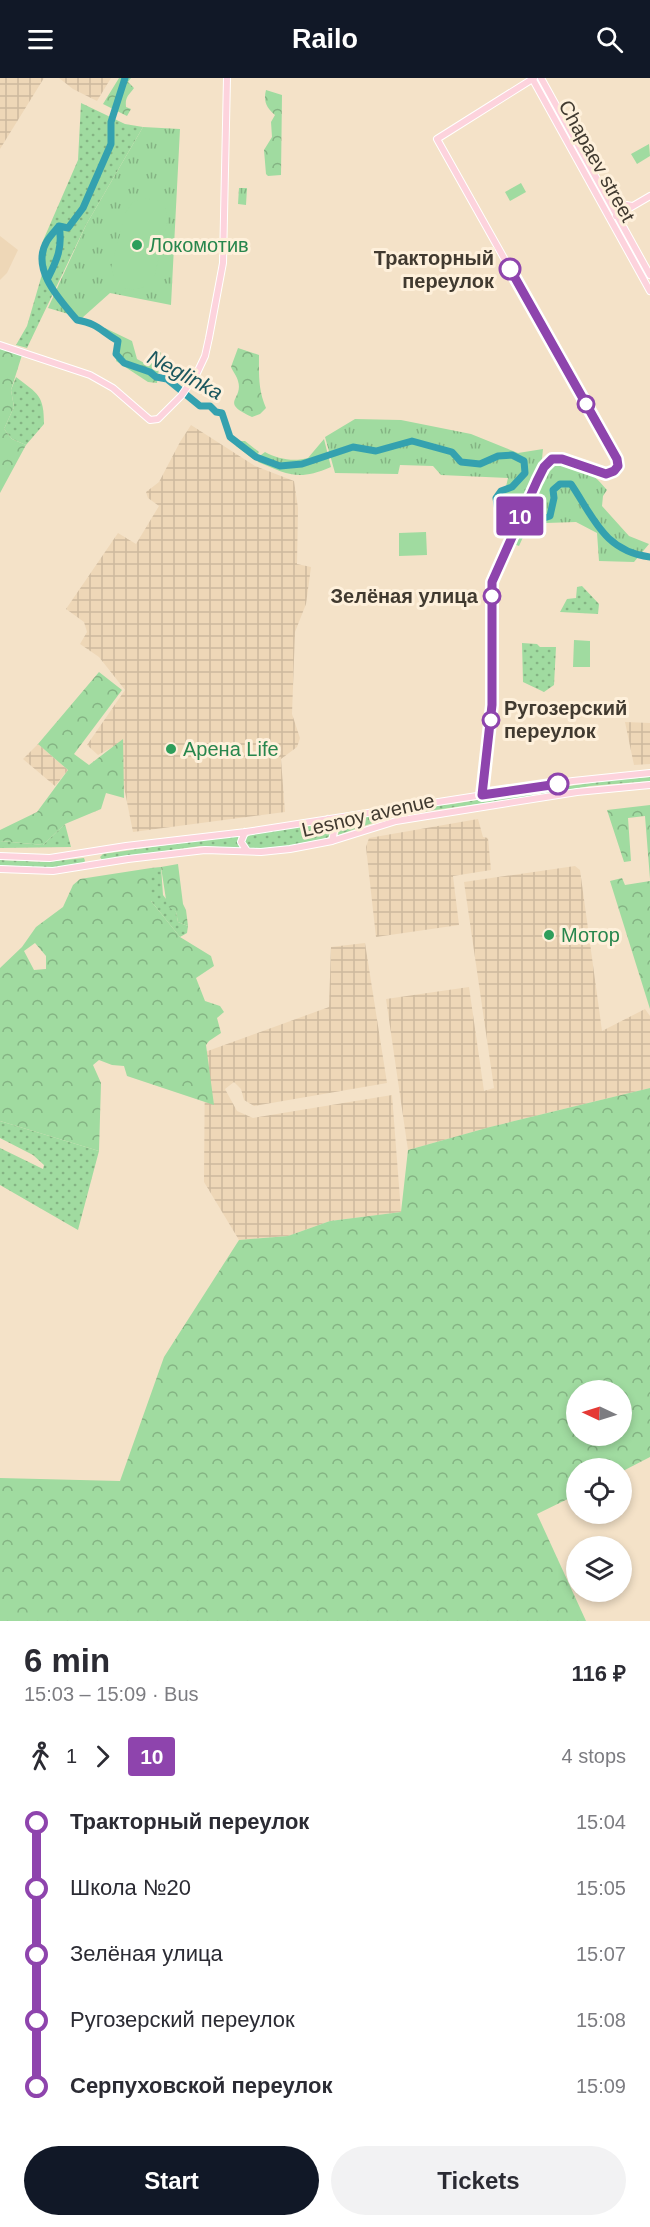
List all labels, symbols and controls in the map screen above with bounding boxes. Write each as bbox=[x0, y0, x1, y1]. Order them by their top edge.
icon: menu bbox=[24, 23, 57, 56]
icon: search bbox=[593, 23, 626, 56]
text: Railo bbox=[292, 24, 358, 54]
street label: Chapaev street bbox=[554, 96, 640, 226]
place label: Локомотив bbox=[149, 234, 249, 256]
marker: Локомотив bbox=[130, 238, 144, 252]
place label: Тракторный переулок bbox=[374, 247, 495, 292]
marker: Тракторный переулок bbox=[499, 258, 521, 280]
water label: Neglinka bbox=[144, 345, 227, 404]
unlabelled marker bbox=[577, 395, 595, 413]
line badge: 10 bbox=[493, 496, 547, 536]
text: 10 bbox=[508, 505, 532, 528]
place label: Зелёная улица bbox=[331, 585, 479, 607]
marker: Зелёная улица bbox=[483, 587, 501, 605]
place label: Ругозерский переулок bbox=[504, 697, 627, 742]
marker: Ругозерский переулок bbox=[482, 711, 500, 729]
place label: Арена Life bbox=[183, 738, 279, 760]
marker: Арена Life bbox=[164, 742, 178, 756]
unlabelled marker bbox=[547, 773, 569, 795]
street label: Lesnoy avenue bbox=[299, 789, 437, 841]
place label: Мотор bbox=[561, 924, 620, 946]
marker: Мотор bbox=[542, 928, 556, 942]
north arrow bbox=[566, 1380, 632, 1446]
map controls bbox=[566, 1380, 632, 1602]
button: locate bbox=[566, 1458, 632, 1524]
button: layers bbox=[566, 1536, 632, 1602]
text: 6 min bbox=[24, 1642, 110, 1679]
text: 116 ₽ bbox=[572, 1661, 626, 1686]
text: 15:03 – 15:09 · Bus bbox=[24, 1683, 199, 1705]
icon: walk bbox=[24, 1740, 57, 1773]
icon: forward bbox=[86, 1740, 119, 1773]
text: 1 bbox=[66, 1745, 77, 1767]
text: 10 bbox=[140, 1745, 163, 1768]
text: 4 stops bbox=[562, 1745, 626, 1767]
text: Тракторный переулок bbox=[70, 1809, 309, 1834]
text: 15:04 bbox=[576, 1811, 626, 1833]
text: Школа №20 bbox=[70, 1875, 191, 1900]
text: 15:05 bbox=[576, 1877, 626, 1899]
text: Зелёная улица bbox=[70, 1941, 223, 1966]
text: 15:07 bbox=[576, 1943, 626, 1965]
text: Ругозерский переулок bbox=[70, 2007, 295, 2032]
text: 15:08 bbox=[576, 2009, 626, 2031]
text: Серпуховской переулок bbox=[70, 2073, 332, 2098]
text: 15:09 bbox=[576, 2075, 626, 2097]
button: Start bbox=[24, 2146, 319, 2215]
button: Tickets bbox=[331, 2146, 626, 2215]

